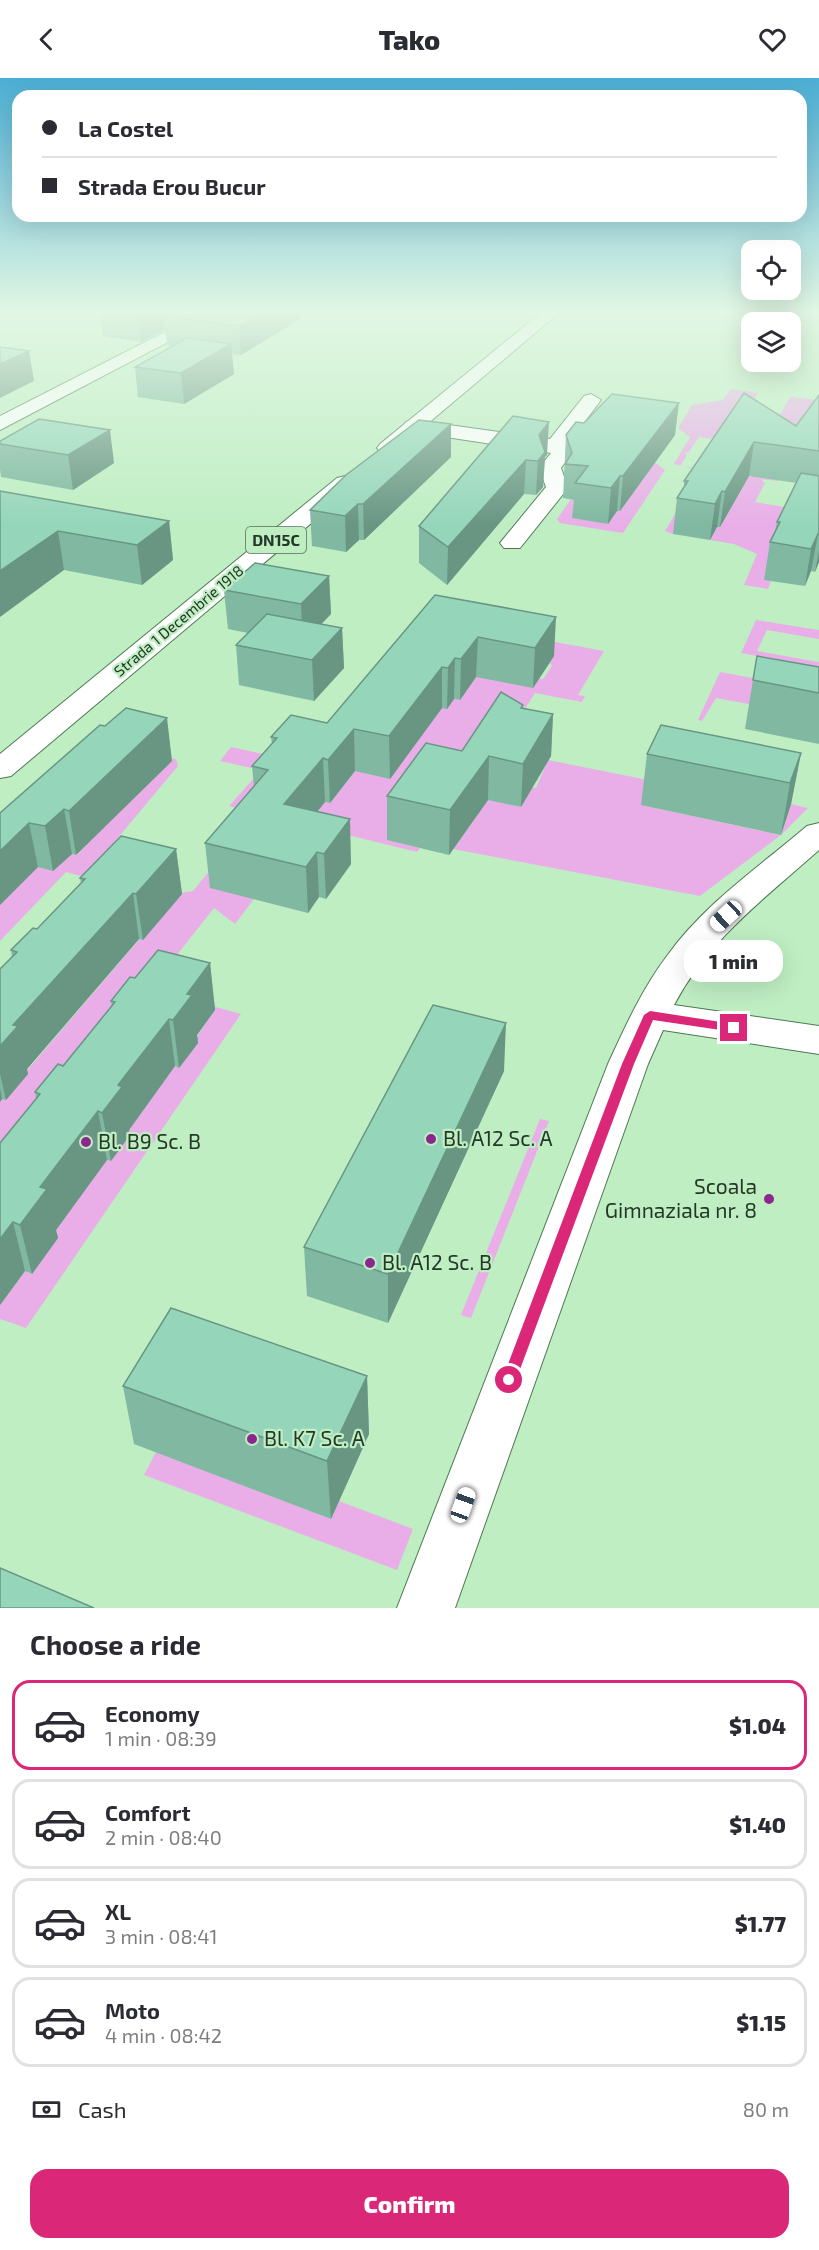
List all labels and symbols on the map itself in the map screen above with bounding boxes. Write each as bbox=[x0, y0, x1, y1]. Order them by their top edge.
road number: DN15C bbox=[246, 527, 306, 553]
street label: Strada 1 Decembrie 1918 bbox=[110, 561, 247, 680]
car bbox=[707, 897, 745, 935]
callout: 1 min bbox=[684, 941, 783, 983]
route end bbox=[720, 1014, 747, 1041]
place label: Bl. A12 Sc. A bbox=[443, 1125, 553, 1150]
place label: Bl. B9 Sc. B bbox=[98, 1128, 201, 1153]
marker: Bl. A12 Sc. A bbox=[424, 1132, 438, 1146]
marker: Bl. B9 Sc. B bbox=[79, 1135, 93, 1149]
place label: Scoala Gimnaziala nr. 8 bbox=[605, 1173, 757, 1222]
marker: Scoala Gimnaziala nr. 8 bbox=[762, 1192, 776, 1206]
place label: Bl. A12 Sc. B bbox=[382, 1249, 492, 1274]
marker: Bl. A12 Sc. B bbox=[363, 1256, 377, 1270]
route start bbox=[495, 1366, 522, 1393]
place label: Bl. K7 Sc. A bbox=[264, 1425, 365, 1450]
marker: Bl. K7 Sc. A bbox=[245, 1432, 259, 1446]
car bbox=[448, 1485, 478, 1525]

